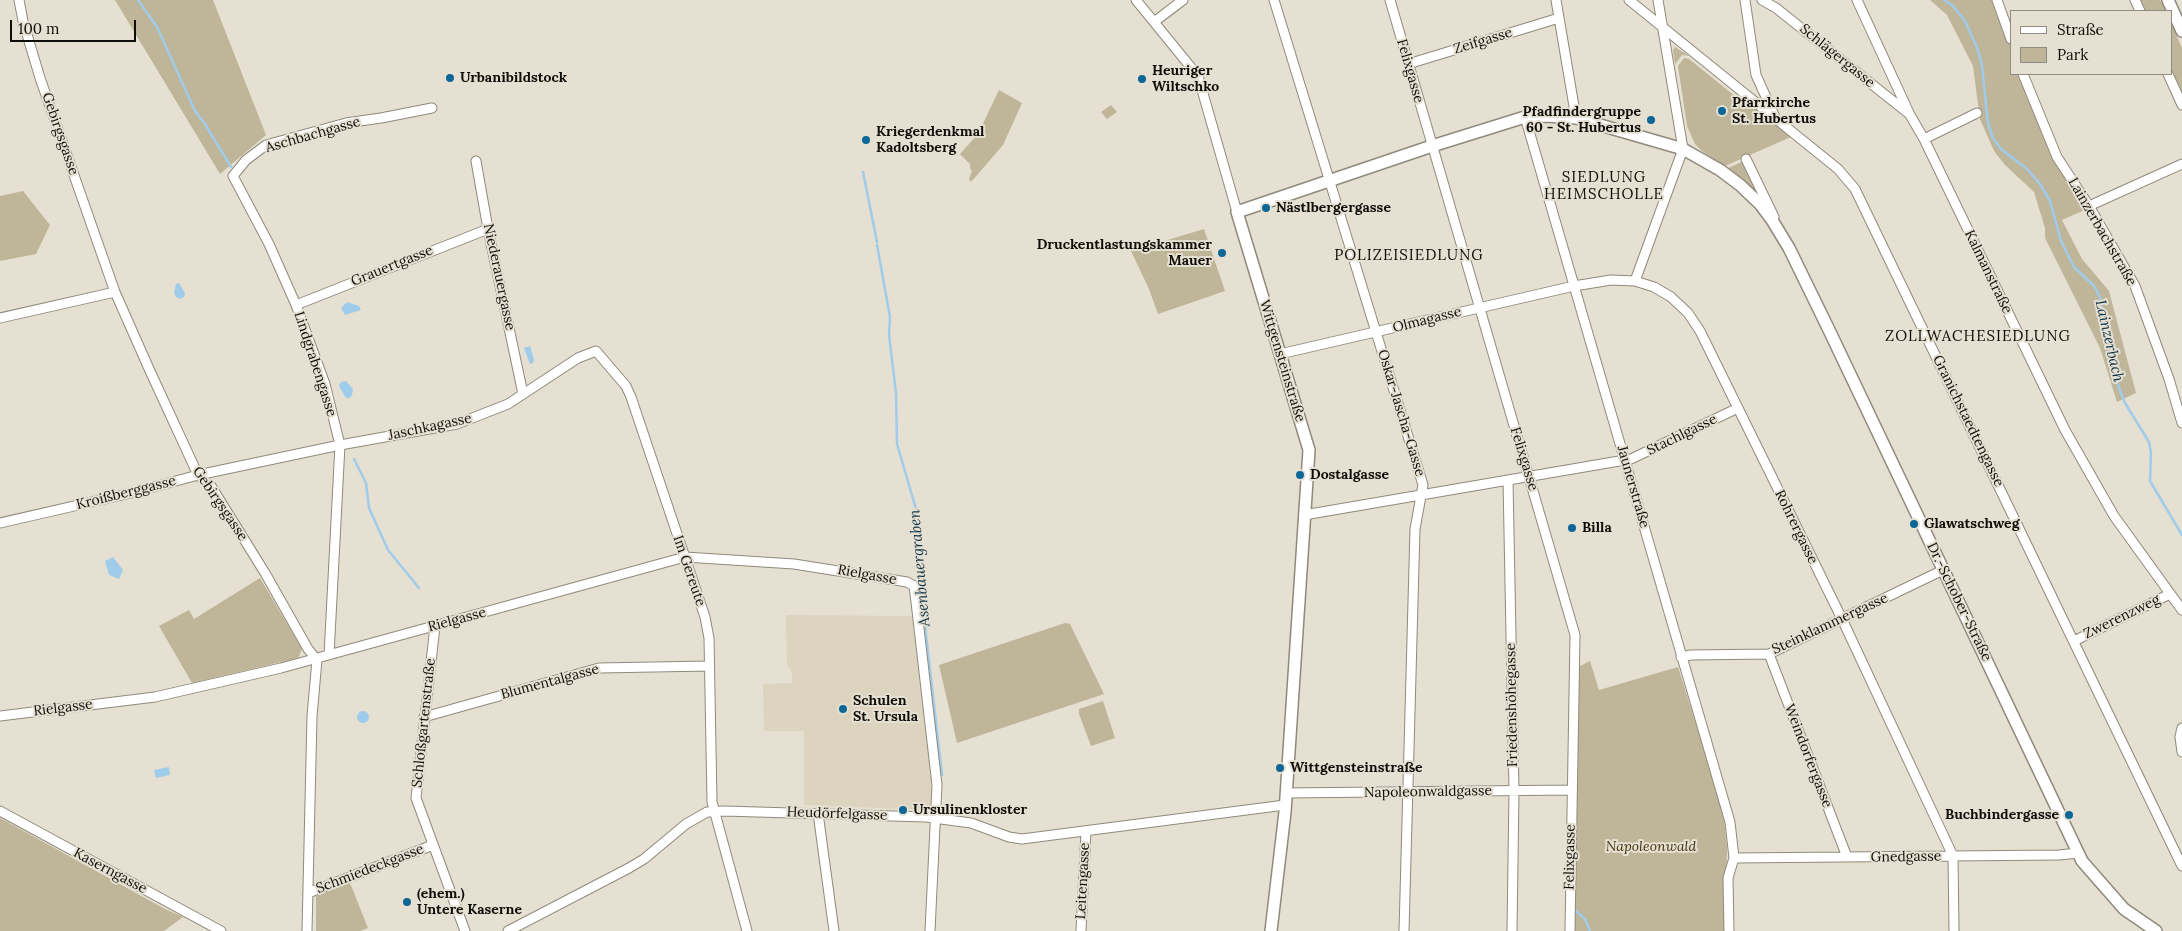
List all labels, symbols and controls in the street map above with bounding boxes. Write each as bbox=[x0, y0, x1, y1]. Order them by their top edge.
scale bar bbox=[12, 10, 139, 42]
legend bbox=[2010, 10, 2172, 75]
text: 100 m bbox=[18, 19, 59, 38]
text: Straße bbox=[2057, 20, 2104, 39]
street label: Schlägergasse bbox=[1796, 21, 1878, 91]
street label: Zeifgasse bbox=[1452, 24, 1514, 58]
street label: Felixgasse bbox=[1393, 37, 1427, 105]
text: Park bbox=[2057, 45, 2088, 64]
place label: Heuriger Wiltschko bbox=[1152, 63, 1219, 95]
place label: Urbanibildstock bbox=[460, 70, 567, 86]
marker: Urbanibildstock bbox=[444, 72, 456, 84]
marker: Heuriger Wiltschko bbox=[1136, 73, 1148, 85]
street label: Gebirgsgasse bbox=[38, 91, 82, 177]
place label: Pfarrkirche St. Hubertus bbox=[1732, 95, 1816, 128]
place label: Pfadfindergruppe 60 - St. Hubertus bbox=[1523, 104, 1641, 136]
marker: Pfarrkirche St. Hubertus bbox=[1716, 105, 1728, 117]
street label: Aschbachgasse bbox=[264, 113, 362, 157]
marker: Pfadfindergruppe 60 - St. Hubertus bbox=[1645, 114, 1657, 126]
place label: Kriegerdenkmal Kadoltsberg bbox=[876, 124, 984, 156]
marker: Kriegerdenkmal Kadoltsberg bbox=[860, 134, 872, 146]
district label: SIEDLUNG HEIMSCHOLLE bbox=[1543, 169, 1665, 204]
street label: Lainzerbachstraße bbox=[2064, 175, 2140, 289]
place label: Nästlbergergasse bbox=[1276, 200, 1391, 216]
marker: Nästlbergergasse bbox=[1260, 202, 1272, 214]
street label: Niederauergasse bbox=[479, 222, 519, 332]
street label: Kalmanstraße bbox=[1960, 227, 2016, 317]
place label: Druckentlastungskammer Mauer bbox=[1037, 237, 1212, 270]
street label: Grauertgasse bbox=[349, 242, 435, 290]
marker: Druckentlastungskammer Mauer bbox=[1216, 247, 1228, 259]
district label: POLIZEISIEDLUNG bbox=[1332, 247, 1486, 265]
street label: Wittgensteinstraße bbox=[1255, 298, 1309, 424]
water label: Lainzerbach bbox=[2091, 298, 2127, 384]
street label: Olmagasse bbox=[1391, 303, 1463, 337]
street label: Lindgrabengasse bbox=[290, 309, 340, 419]
district label: ZOLLWACHESIEDLUNG bbox=[1883, 328, 2073, 346]
street label: Oskar-Jascha-Gasse bbox=[1374, 348, 1428, 478]
street label: Granichstaedtengasse bbox=[1929, 353, 2007, 489]
street label: Jaschkagasse bbox=[387, 410, 473, 444]
street label: Stachlgasse bbox=[1644, 411, 1720, 459]
street label: Felixgasse bbox=[1506, 425, 1542, 493]
street label: Jaunerstraße bbox=[1613, 444, 1653, 530]
street label: Gebirgsgasse bbox=[189, 464, 251, 544]
place label: Dostalgasse bbox=[1310, 467, 1389, 483]
marker: Dostalgasse bbox=[1294, 469, 1306, 481]
street label: Kroißberggasse bbox=[74, 472, 178, 514]
street label: Rohrergasse bbox=[1771, 487, 1821, 567]
water label: Asenbauergraben bbox=[906, 509, 934, 627]
place label: Glawatschweg bbox=[1924, 516, 2019, 532]
marker: Glawatschweg bbox=[1908, 518, 1920, 530]
place label: Billa bbox=[1582, 520, 1612, 536]
marker: Billa bbox=[1566, 522, 1578, 534]
street label: Im Gereute bbox=[669, 533, 709, 609]
street label: Dr.-Schober-Straße bbox=[1923, 540, 1995, 664]
street label: Rielgasse bbox=[836, 562, 898, 588]
street label: Steinklammergasse bbox=[1769, 590, 1891, 658]
street label: Zwerenzweg bbox=[2081, 591, 2163, 643]
street label: Rielgasse bbox=[426, 604, 488, 636]
street label: Friedenshöhegasse bbox=[1503, 643, 1521, 767]
street label: Schloßgartenstraße bbox=[409, 657, 439, 789]
street label: Blumentalgasse bbox=[499, 661, 601, 703]
place label: Schulen St. Ursula bbox=[853, 693, 918, 726]
street label: Rielgasse bbox=[32, 696, 94, 720]
street label: Weindorfergasse bbox=[1780, 702, 1836, 810]
marker: Schulen St. Ursula bbox=[837, 703, 849, 715]
place label: Wittgensteinstraße bbox=[1290, 760, 1423, 776]
marker: Wittgensteinstraße bbox=[1274, 762, 1286, 774]
street label: Napoleonwaldgasse bbox=[1364, 782, 1492, 802]
place label: Ursulinenkloster bbox=[913, 802, 1027, 818]
street label: Heudörfelgasse bbox=[786, 804, 888, 824]
marker: Ursulinenkloster bbox=[897, 804, 909, 816]
place label: Buchbindergasse bbox=[1945, 807, 2059, 823]
marker: Buchbindergasse bbox=[2063, 809, 2075, 821]
street label: Felixgasse bbox=[1561, 824, 1579, 890]
park label: Napoleonwald bbox=[1606, 839, 1696, 855]
street label: Schmiedeckgasse bbox=[314, 841, 426, 897]
street label: Leitengasse bbox=[1073, 842, 1093, 920]
street label: Kaserngasse bbox=[70, 845, 150, 897]
street label: Gnedgasse bbox=[1871, 848, 1941, 866]
place label: (ehem.) Untere Kaserne bbox=[417, 886, 522, 919]
marker: (ehem.) Untere Kaserne bbox=[401, 896, 413, 908]

